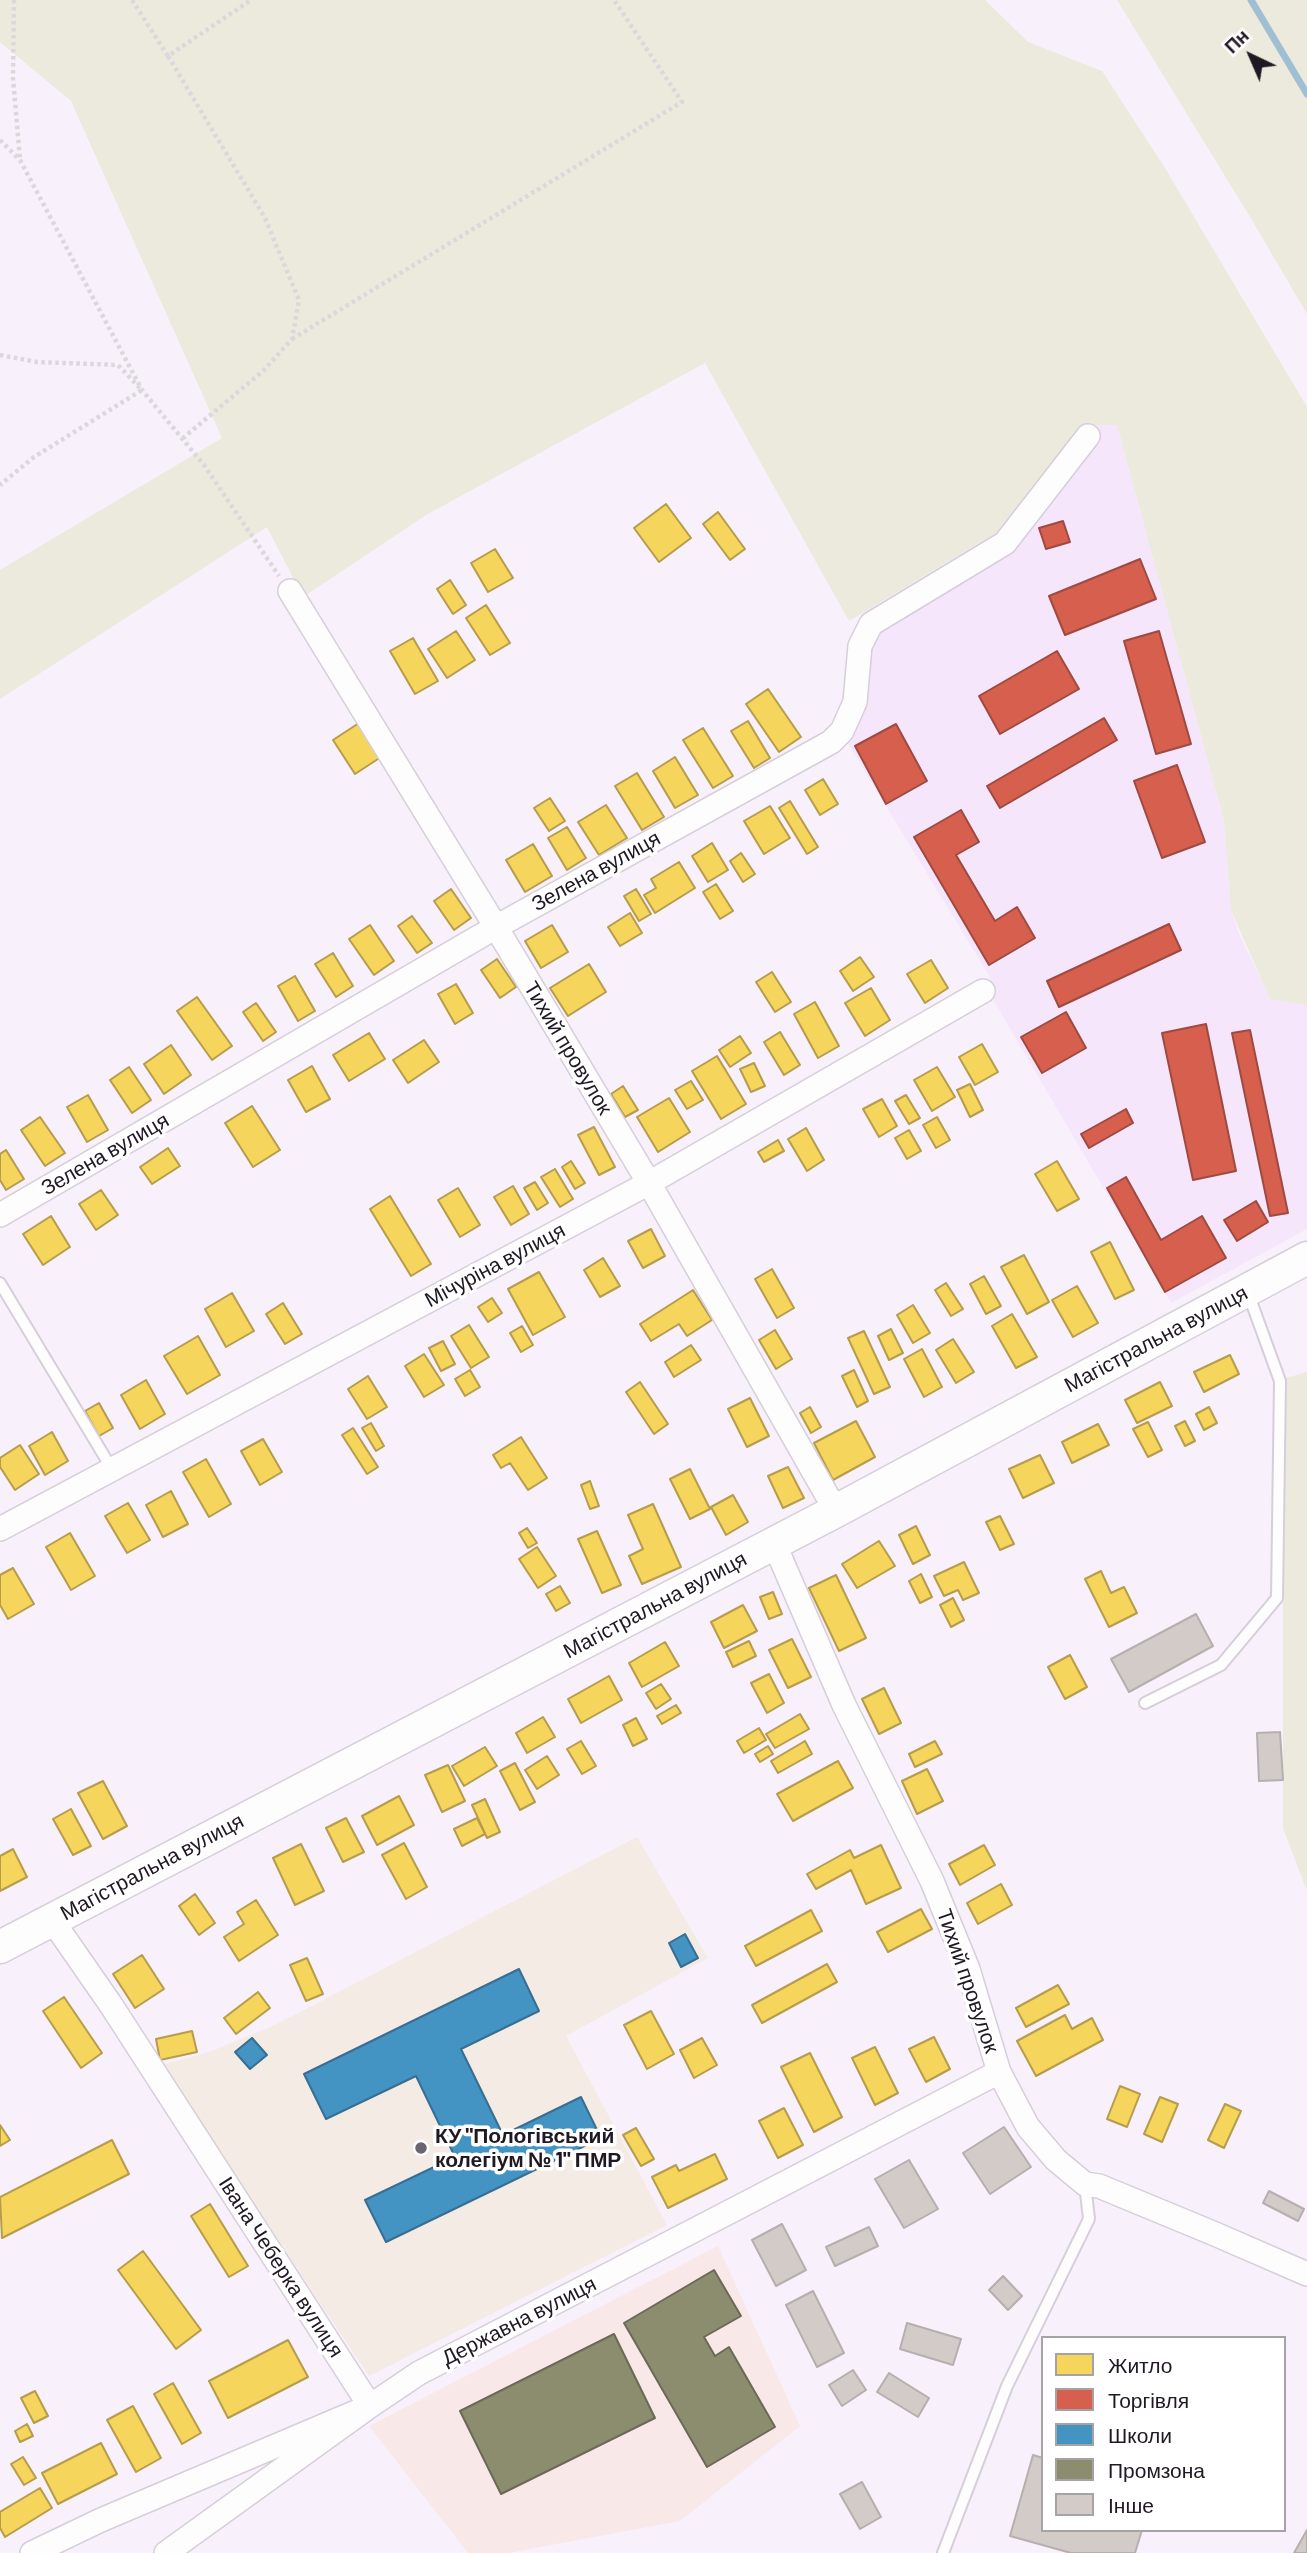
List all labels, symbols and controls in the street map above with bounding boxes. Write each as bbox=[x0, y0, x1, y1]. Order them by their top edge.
north arrow bbox=[1216, 21, 1286, 91]
text: Пн bbox=[1219, 24, 1253, 58]
street label: Зелена вулиця bbox=[527, 825, 665, 917]
street label: Тихий провулок bbox=[518, 977, 618, 1119]
street label: Зелена вулиця bbox=[37, 1107, 173, 1201]
street label: Мічуріна вулиця bbox=[421, 1217, 569, 1313]
street label: Магістральна вулиця bbox=[1060, 1280, 1252, 1398]
street label: Магістральна вулиця bbox=[559, 1546, 751, 1664]
street label: Магістральна вулиця bbox=[56, 1808, 248, 1926]
street label: Тихий провулок bbox=[932, 1906, 1004, 2056]
place label: КУ "Пологівський колегіум № 1" ПМР bbox=[435, 2123, 621, 2173]
marker: КУ "Пологівський колегіум № 1" ПМР bbox=[413, 2140, 429, 2156]
street label: Івана Чеберка вулиця bbox=[213, 2172, 349, 2362]
street label: Державна вулиця bbox=[438, 2271, 600, 2371]
legend bbox=[1041, 2336, 1286, 2532]
text: Житло bbox=[1108, 2352, 1172, 2377]
text: Торгівля bbox=[1108, 2387, 1189, 2412]
text: Школи bbox=[1108, 2422, 1172, 2447]
text: Промзона bbox=[1108, 2457, 1205, 2482]
text: Інше bbox=[1108, 2492, 1154, 2517]

